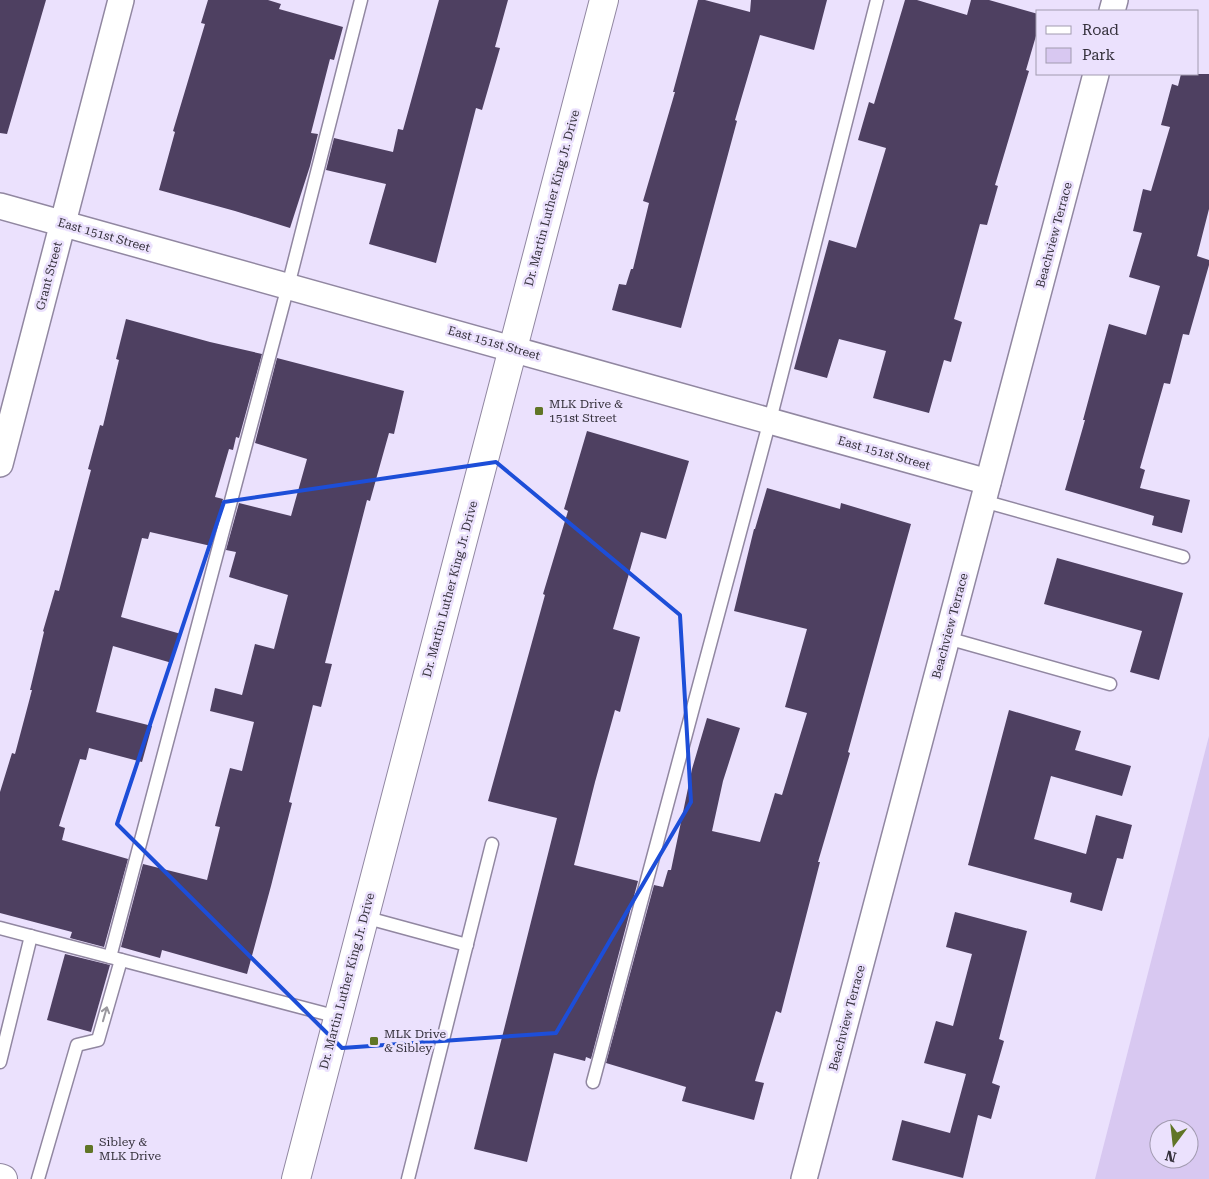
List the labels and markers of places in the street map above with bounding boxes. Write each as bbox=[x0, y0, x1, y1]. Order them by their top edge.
place label: MLK Drive & 151st Street bbox=[549, 397, 623, 425]
marker: MLK Drive & 151st Street bbox=[533, 405, 545, 417]
place label: MLK Drive & Sibley bbox=[384, 1027, 446, 1055]
marker: MLK Drive & Sibley bbox=[368, 1035, 380, 1047]
place label: Sibley & MLK Drive bbox=[99, 1135, 161, 1163]
marker: Sibley & MLK Drive bbox=[83, 1143, 95, 1155]

